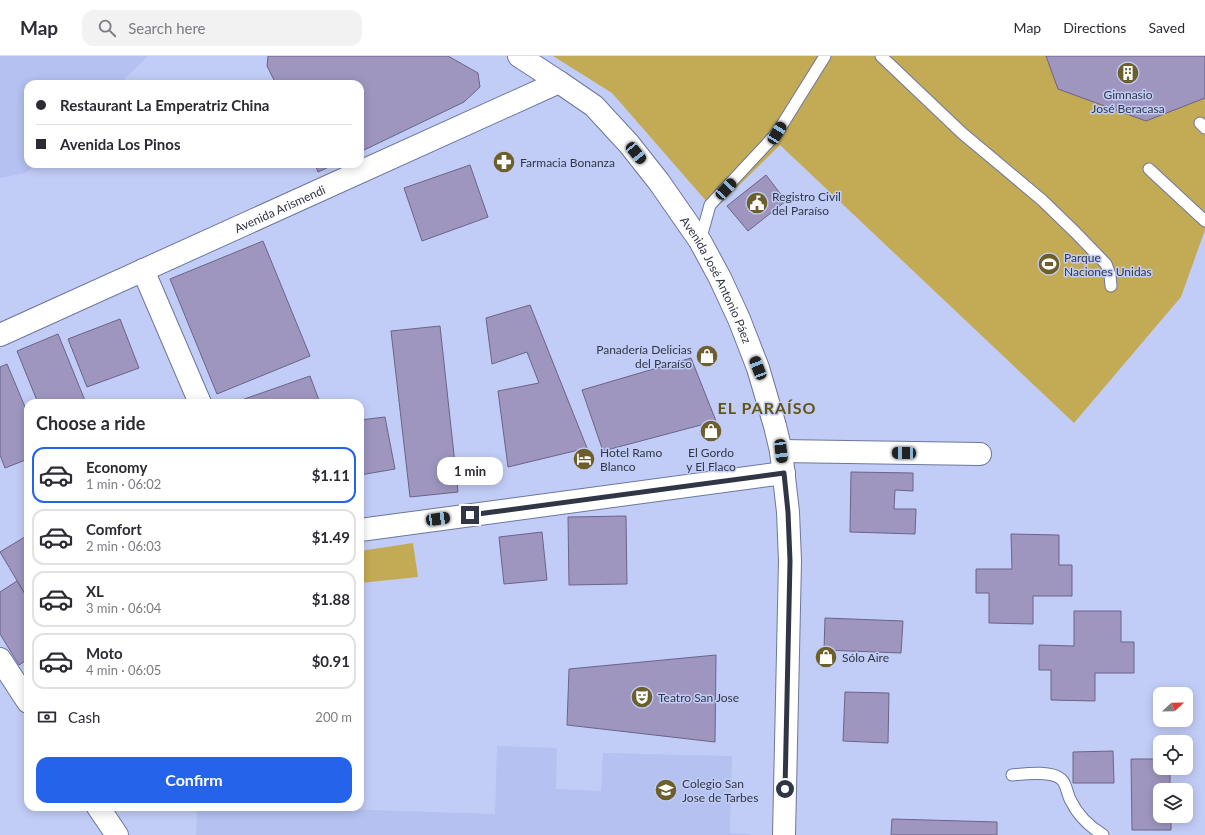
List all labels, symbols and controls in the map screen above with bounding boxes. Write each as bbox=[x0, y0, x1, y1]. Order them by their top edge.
search box bbox=[82, 10, 362, 46]
text: Map bbox=[20, 16, 58, 39]
icon: search bbox=[96, 17, 118, 39]
text: Search here bbox=[128, 19, 206, 37]
text: Map bbox=[1014, 19, 1041, 36]
text: Directions bbox=[1063, 19, 1126, 36]
text: Saved bbox=[1148, 19, 1185, 36]
building icon: Gimnasio José Beracasa bbox=[1115, 60, 1141, 86]
place label: Gimnasio José Beracasa bbox=[1091, 87, 1165, 116]
text: Restaurant La Emperatriz China bbox=[60, 96, 269, 114]
car bbox=[766, 120, 788, 146]
text: Avenida Los Pinos bbox=[60, 135, 181, 153]
car bbox=[624, 140, 648, 166]
pharmacy icon: Farmacia Bonanza bbox=[491, 149, 517, 175]
place label: Farmacia Bonanza bbox=[520, 155, 615, 170]
car bbox=[713, 176, 739, 202]
street label: Avenida Arismendi bbox=[232, 181, 328, 235]
place label: Registro Civil del Paraíso bbox=[772, 189, 841, 218]
public building icon: Registro Civil del Paraíso bbox=[744, 190, 770, 216]
street label: Avenida José Antonio Páez bbox=[678, 213, 755, 346]
place label: Parque Naciones Unidas bbox=[1064, 250, 1152, 279]
sports icon: Parque Naciones Unidas bbox=[1036, 251, 1062, 277]
place label: Panadería Delicias del Paraíso bbox=[596, 342, 692, 371]
shop icon: Panadería Delicias del Paraíso bbox=[694, 343, 720, 369]
car bbox=[748, 355, 768, 381]
district label: EL PARAÍSO bbox=[718, 398, 816, 417]
text: Choose a ride bbox=[36, 412, 145, 434]
shop icon: El Gordo y El Flaco bbox=[698, 418, 724, 444]
car bbox=[774, 438, 788, 464]
place label: Hotel Ramo Blanco bbox=[600, 445, 662, 474]
place label: El Gordo y El Flaco bbox=[686, 445, 736, 474]
hotel icon: Hotel Ramo Blanco bbox=[571, 446, 597, 472]
car bbox=[892, 447, 916, 459]
icon: car bbox=[38, 457, 74, 493]
callout: 1 min bbox=[437, 457, 503, 485]
text: Economy bbox=[86, 458, 147, 476]
text: 1 min bbox=[454, 463, 486, 479]
text: $1.11 bbox=[312, 466, 350, 484]
text: 1 min · 06:02 bbox=[86, 476, 161, 492]
route end bbox=[461, 506, 479, 524]
car bbox=[425, 511, 451, 527]
icon: car bbox=[38, 519, 74, 555]
text: Comfort bbox=[86, 520, 142, 538]
text: $1.49 bbox=[312, 528, 350, 546]
text: 2 min · 06:03 bbox=[86, 538, 161, 554]
icon: car bbox=[38, 581, 74, 617]
text: XL bbox=[86, 582, 104, 600]
text: $1.88 bbox=[312, 590, 350, 608]
text: 3 min · 06:04 bbox=[86, 600, 161, 616]
icon: car bbox=[38, 643, 74, 679]
text: Moto bbox=[86, 644, 123, 662]
shop icon: Sólo Aire bbox=[813, 644, 839, 670]
place label: Sólo Aire bbox=[842, 650, 889, 665]
text: $0.91 bbox=[312, 652, 350, 670]
text: 4 min · 06:05 bbox=[86, 662, 161, 678]
theatre icon: Teatro San Jose bbox=[629, 684, 655, 710]
north arrow bbox=[1153, 687, 1193, 727]
map controls bbox=[1153, 687, 1193, 823]
place label: Teatro San Jose bbox=[658, 690, 739, 705]
icon: cash bbox=[36, 706, 58, 728]
text: Cash bbox=[68, 708, 100, 726]
text: 200 m bbox=[315, 709, 352, 725]
button: locate bbox=[1153, 735, 1193, 775]
button: Confirm bbox=[36, 757, 352, 803]
place label: Colegio San Jose de Tarbes bbox=[682, 776, 758, 805]
school or university icon: Colegio San Jose de Tarbes bbox=[653, 777, 679, 803]
route start bbox=[776, 780, 794, 798]
button: layers bbox=[1153, 783, 1193, 823]

